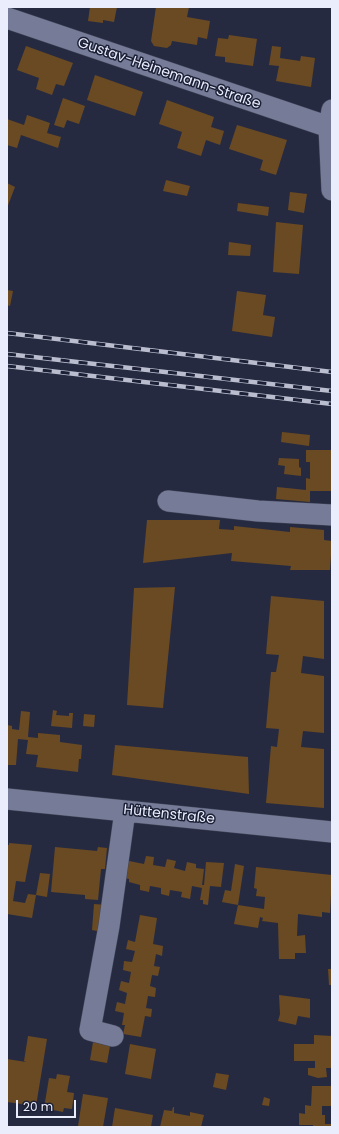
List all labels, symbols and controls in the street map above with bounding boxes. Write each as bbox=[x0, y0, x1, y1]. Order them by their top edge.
street label: Gustav-Heinemann-Straße bbox=[75, 35, 263, 113]
street label: Hüttenstraße bbox=[122, 802, 216, 828]
scale bar bbox=[18, 1092, 78, 1118]
text: 20 m bbox=[23, 1098, 53, 1115]

